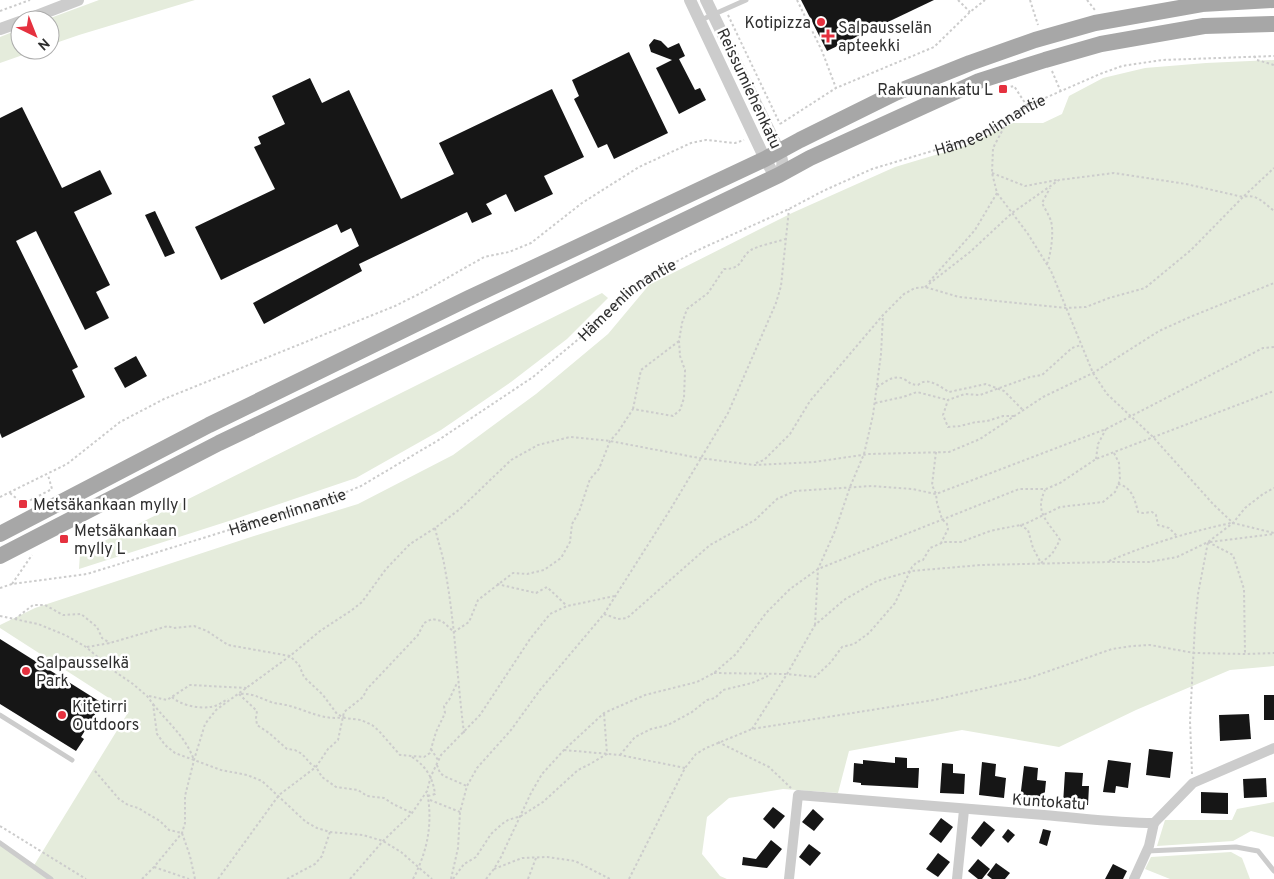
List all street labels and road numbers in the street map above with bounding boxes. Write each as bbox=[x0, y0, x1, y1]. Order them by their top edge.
street label: Reissumiehenkatu bbox=[711, 25, 785, 152]
street label: Hämeenlinnantie bbox=[933, 91, 1049, 162]
street label: Hämeenlinnantie bbox=[574, 255, 680, 347]
street label: Hämeenlinnantie bbox=[227, 485, 350, 541]
street label: Kuntokatu bbox=[1011, 790, 1087, 816]

